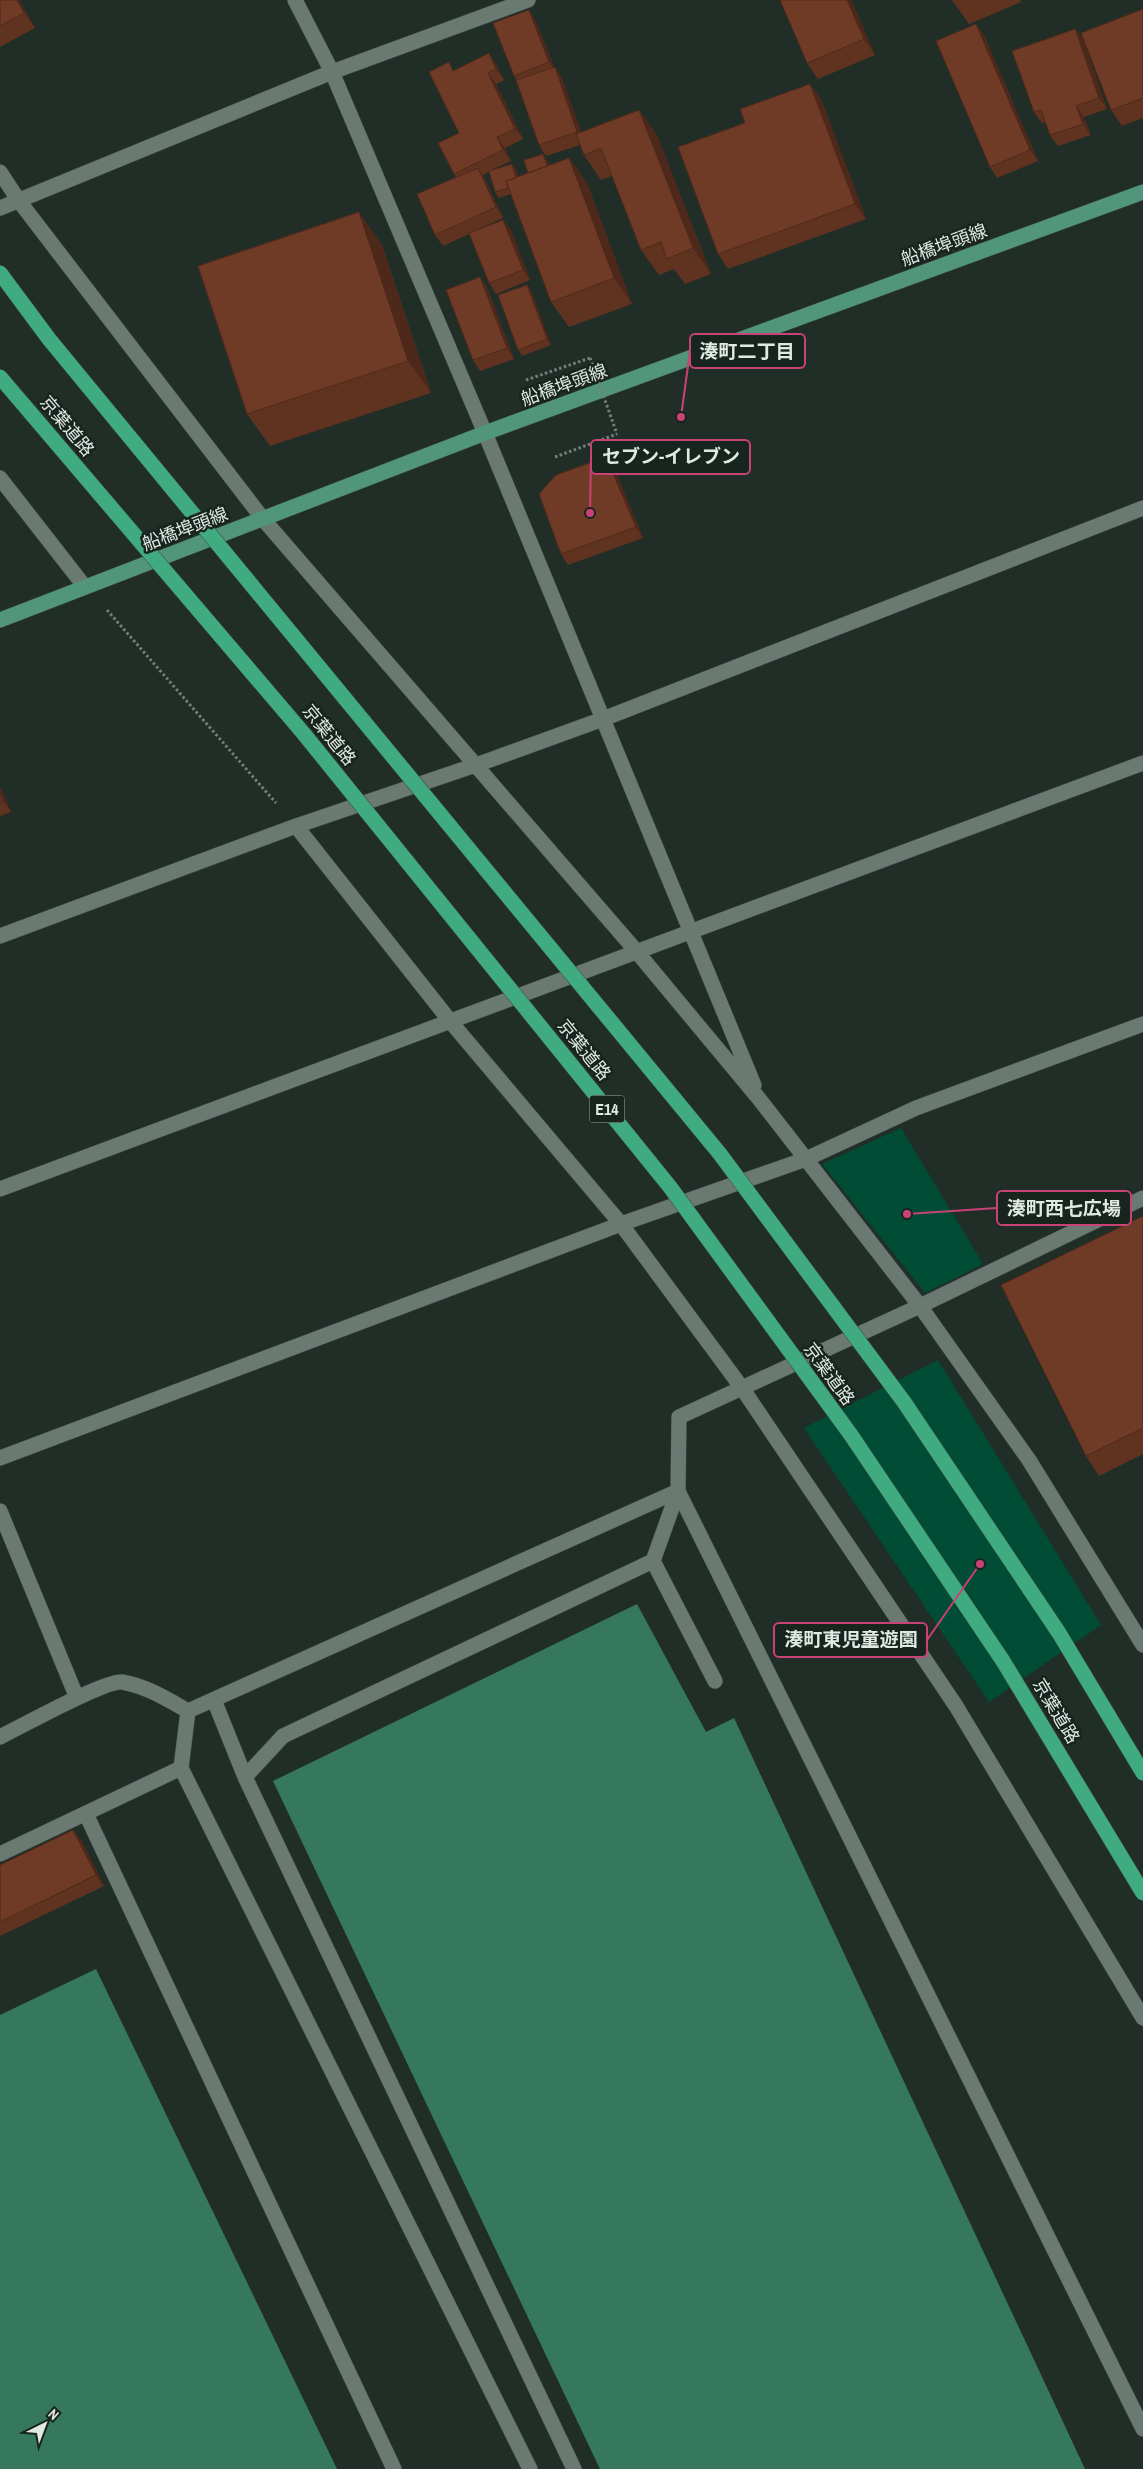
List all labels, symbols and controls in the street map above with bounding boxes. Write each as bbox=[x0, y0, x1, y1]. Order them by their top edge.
street label: 船橋埠頭線 bbox=[897, 217, 990, 272]
callout: 湊町二丁目 bbox=[690, 334, 805, 368]
text: 湊町二丁目 bbox=[699, 338, 795, 364]
street label: 船橋埠頭線 bbox=[517, 357, 610, 412]
street label: 京葉道路 bbox=[35, 390, 100, 461]
callout: セブン-イレブン bbox=[591, 440, 750, 474]
text: セブン-イレブン bbox=[602, 443, 740, 469]
street label: 船橋埠頭線 bbox=[138, 501, 231, 556]
street label: 京葉道路 bbox=[297, 699, 362, 771]
street label: 京葉道路 bbox=[552, 1014, 617, 1086]
road number: E14 bbox=[590, 1096, 624, 1122]
callout: 湊町西七広場 bbox=[997, 1191, 1131, 1225]
text: 湊町西七広場 bbox=[1007, 1195, 1121, 1221]
street label: 京葉道路 bbox=[798, 1337, 861, 1410]
callout: 湊町東児童遊園 bbox=[774, 1623, 927, 1657]
text: 湊町東児童遊園 bbox=[784, 1626, 918, 1652]
street label: 京葉道路 bbox=[1027, 1673, 1086, 1748]
north arrow bbox=[20, 2399, 70, 2449]
text: N bbox=[45, 2405, 63, 2424]

